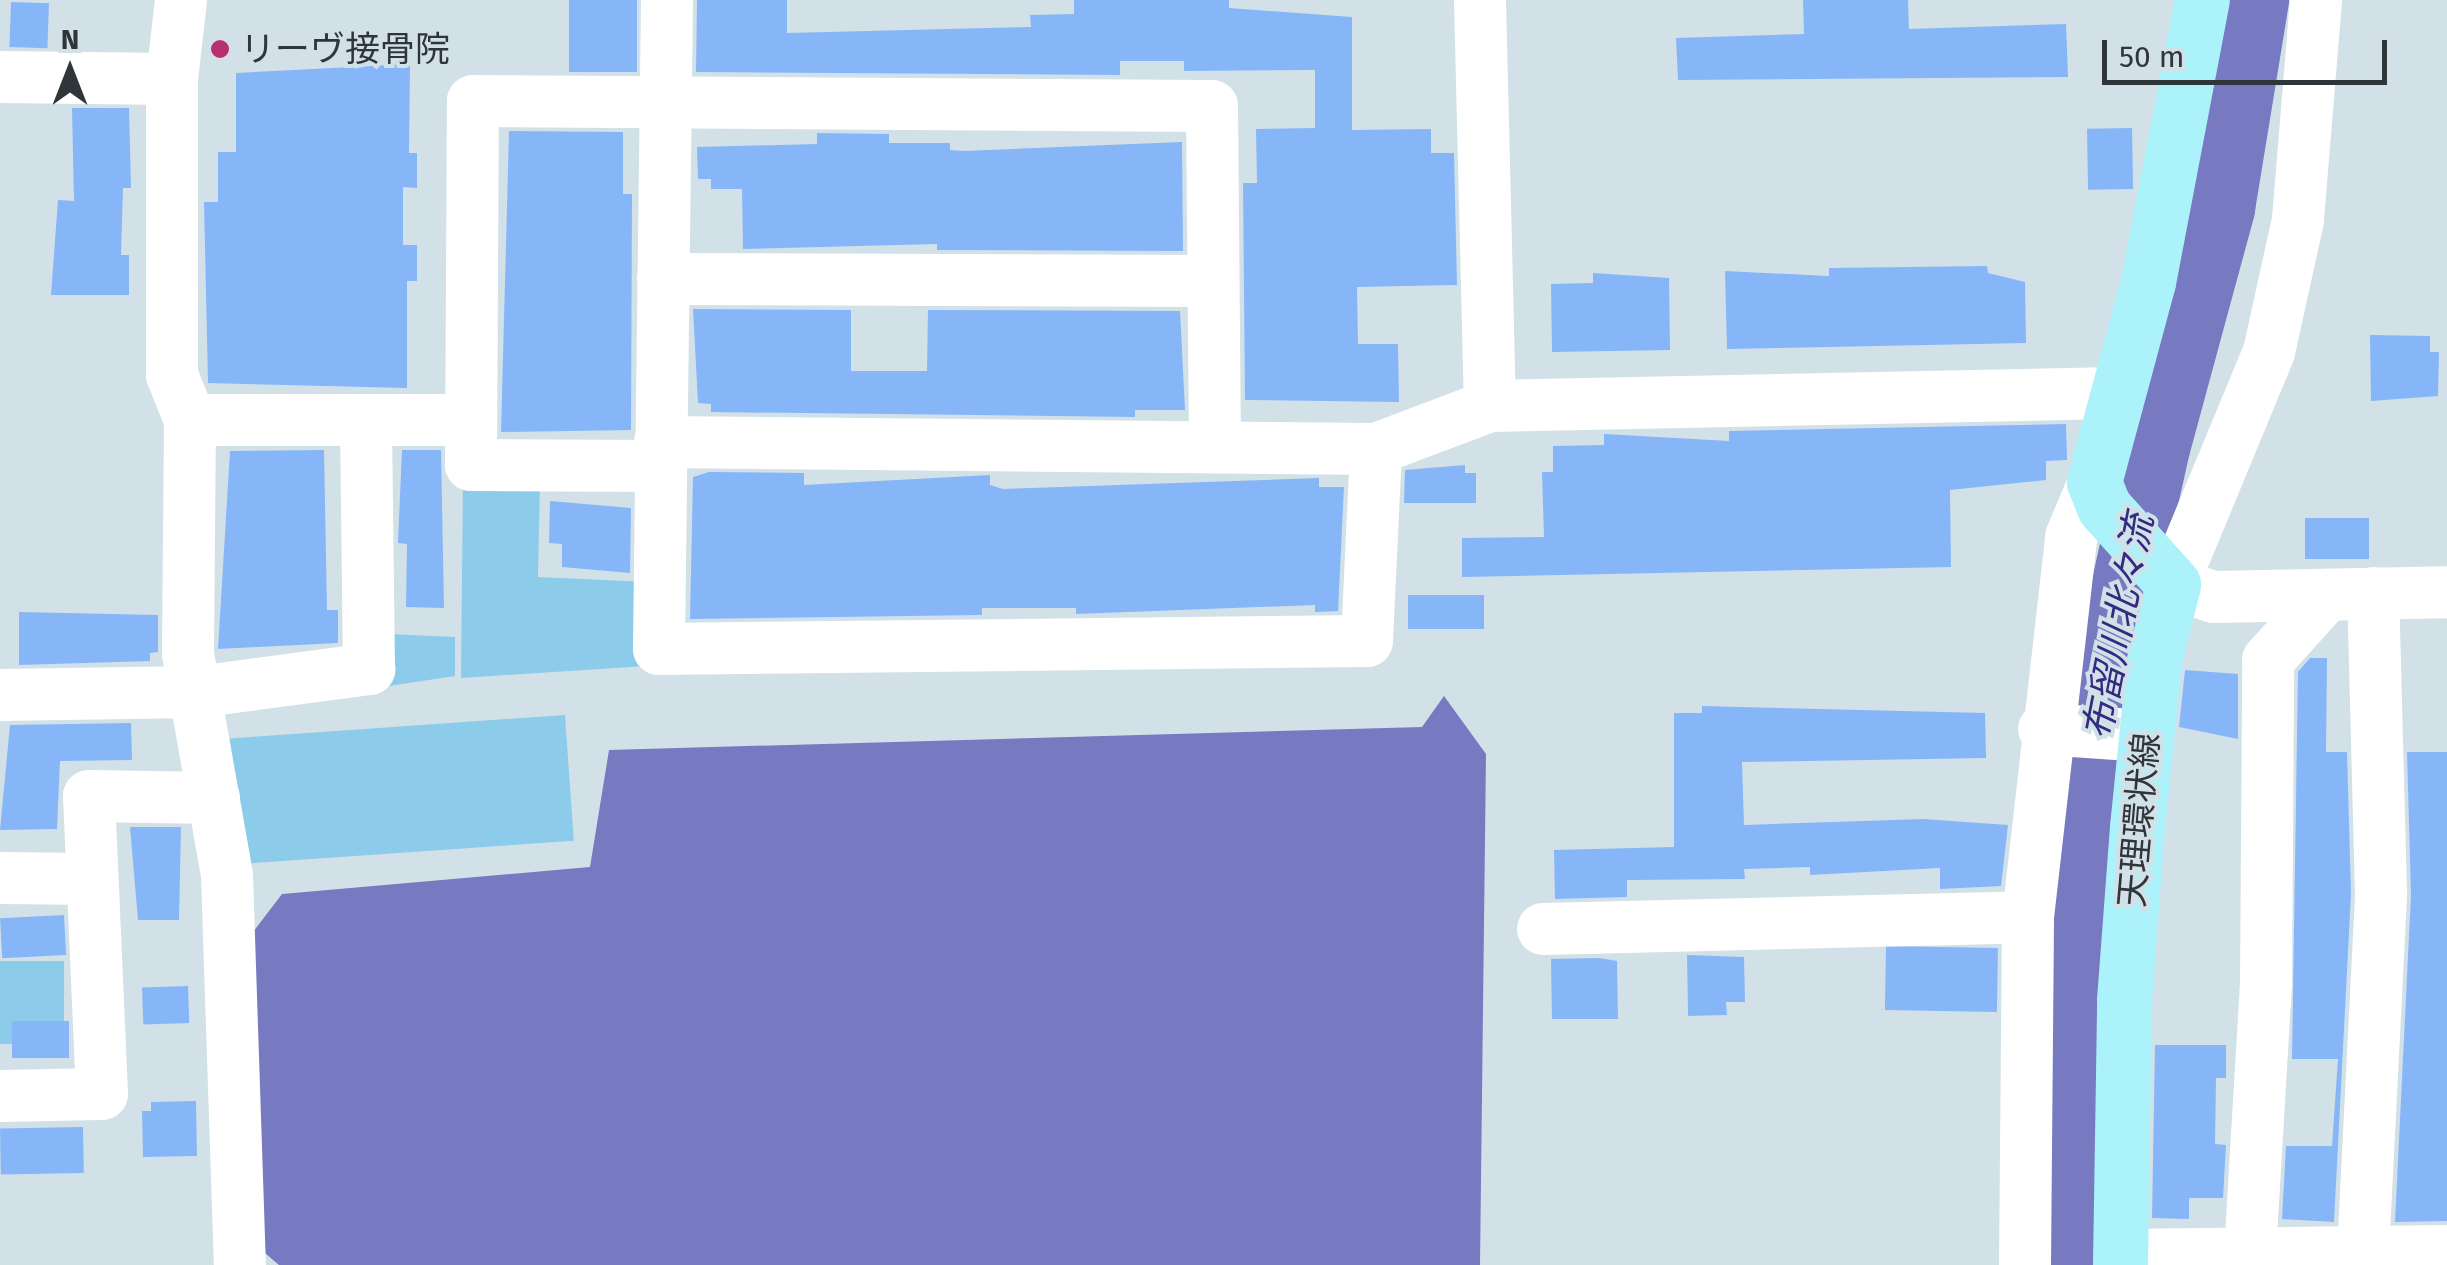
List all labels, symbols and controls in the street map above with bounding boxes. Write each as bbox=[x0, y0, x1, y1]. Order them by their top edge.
north arrow bbox=[20, 20, 120, 120]
scale bar bbox=[2107, 20, 2392, 82]
text: N bbox=[61, 23, 79, 56]
place label: リーヴ接骨院 bbox=[240, 28, 450, 70]
marker: リーヴ接骨院 bbox=[209, 38, 231, 60]
text: 50 m bbox=[2119, 39, 2184, 75]
water label: 布留川北々流 bbox=[2075, 511, 2163, 743]
street label: 天理環状線 bbox=[2110, 731, 2168, 909]

